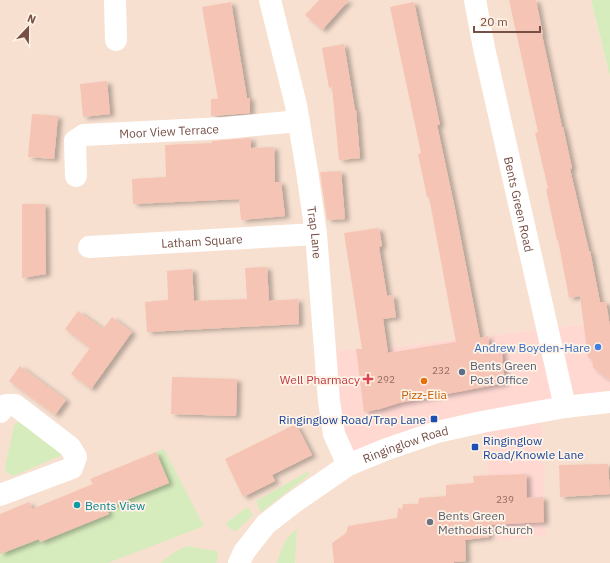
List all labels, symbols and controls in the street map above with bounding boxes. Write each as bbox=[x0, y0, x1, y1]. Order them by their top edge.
north arrow bbox=[8, 8, 48, 48]
scale bar bbox=[474, 8, 540, 34]
text: N bbox=[25, 11, 38, 27]
text: 20 m bbox=[480, 14, 508, 29]
street label: Moor View Terrace bbox=[119, 121, 220, 141]
street label: Bents Green Road bbox=[501, 155, 537, 253]
street label: Trap Lane bbox=[305, 205, 325, 260]
street label: Latham Square bbox=[161, 231, 243, 250]
place label: Andrew Boyden-Hare bbox=[474, 340, 590, 355]
marker: Andrew Boyden-Hare bbox=[593, 342, 603, 352]
place label: Bents Green Post Office bbox=[470, 358, 537, 387]
house number: 232 bbox=[432, 364, 450, 377]
marker: Bents Green Post Office bbox=[457, 367, 467, 377]
place label: Well Pharmacy bbox=[280, 372, 360, 387]
house number: 292 bbox=[377, 373, 395, 386]
marker: Well Pharmacy bbox=[363, 374, 373, 384]
marker: Pizz-Elia bbox=[419, 376, 429, 386]
place label: Pizz-Elia bbox=[401, 387, 447, 402]
place label: Ringinglow Road/Trap Lane bbox=[279, 412, 426, 427]
marker: Ringinglow Road/Trap Lane bbox=[429, 414, 439, 424]
street label: Ringinglow Road bbox=[360, 422, 449, 466]
place label: Ringinglow Road/Knowle Lane bbox=[483, 433, 584, 462]
marker: Ringinglow Road/Knowle Lane bbox=[470, 442, 480, 452]
house number: 239 bbox=[496, 493, 514, 506]
place label: Bents View bbox=[85, 498, 145, 513]
marker: Bents View bbox=[72, 500, 82, 510]
place label: Bents Green Methodist Church bbox=[438, 508, 533, 537]
marker: Bents Green Methodist Church bbox=[425, 517, 435, 527]

